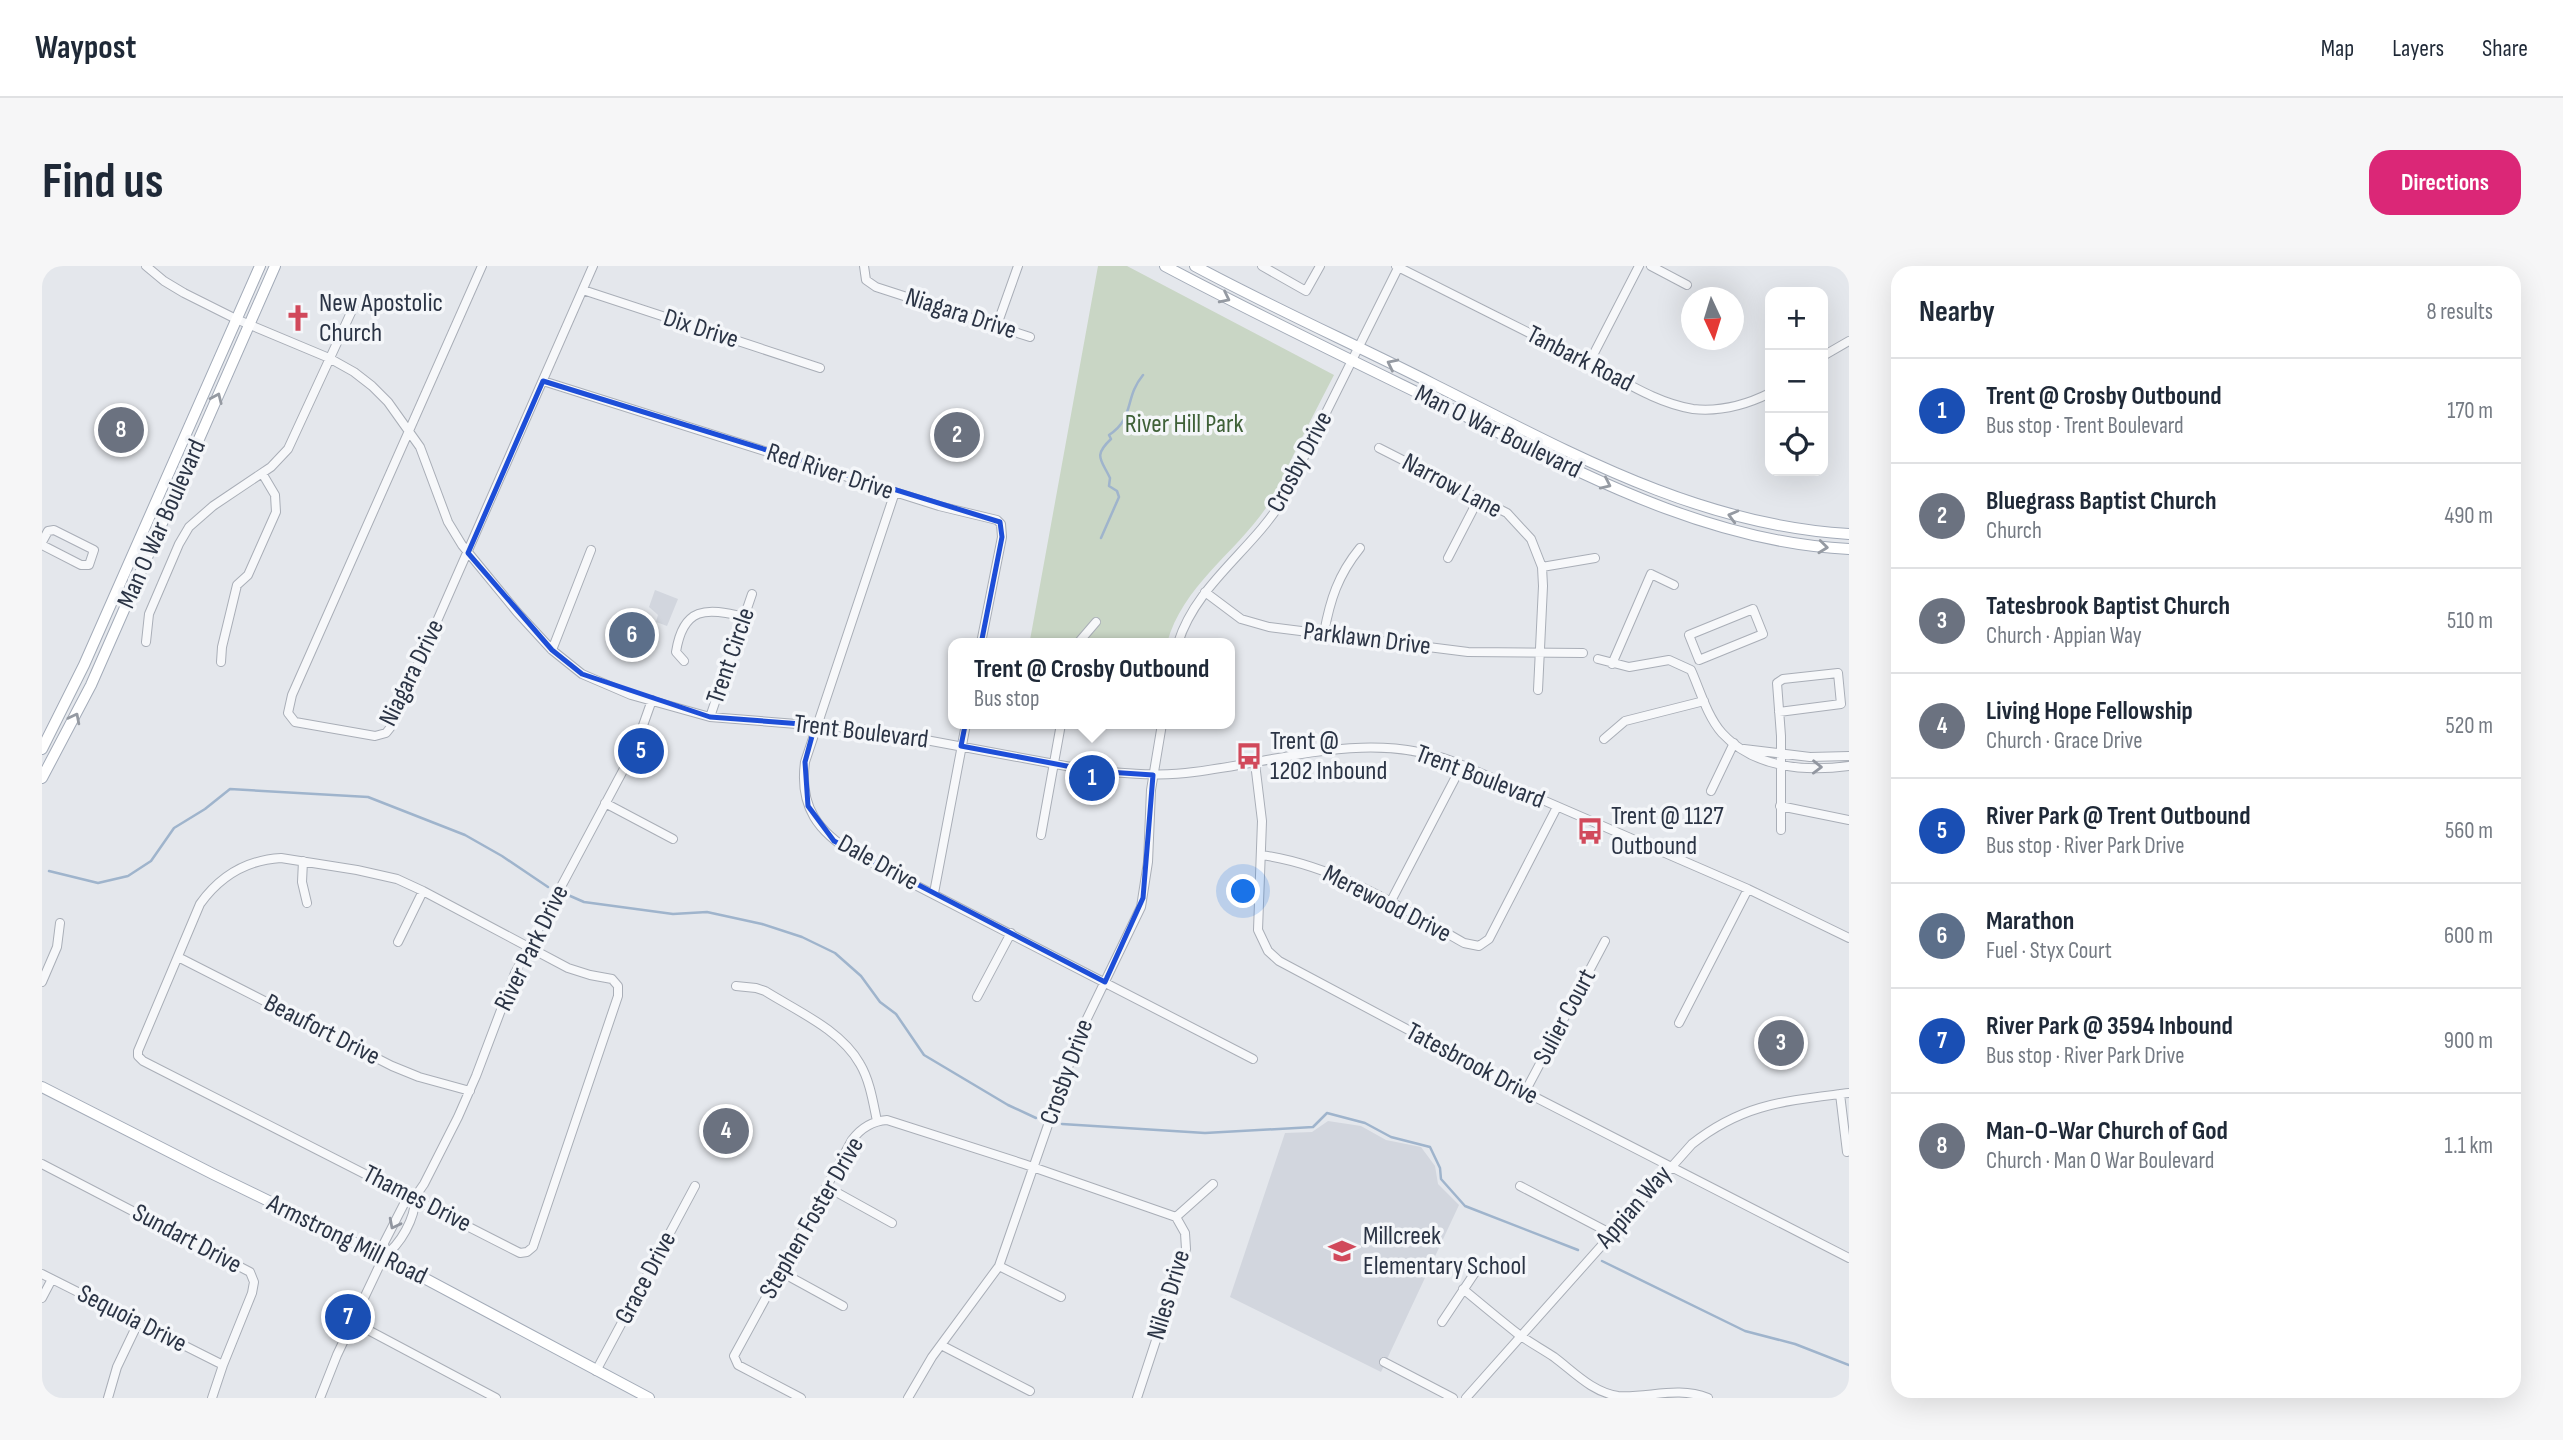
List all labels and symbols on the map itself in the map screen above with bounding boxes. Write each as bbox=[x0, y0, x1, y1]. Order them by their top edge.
street label: Niagara Drive bbox=[902, 282, 1020, 346]
north arrow bbox=[1681, 287, 1744, 350]
place label: New Apostolic Church bbox=[319, 288, 443, 349]
one-way arrow bbox=[1218, 289, 1230, 303]
street label: Dix Drive bbox=[660, 302, 742, 356]
church icon: New Apostolic Church bbox=[283, 303, 313, 333]
street label: Tanbark Road bbox=[1521, 319, 1639, 399]
one-way arrow bbox=[1387, 358, 1399, 372]
street label: Man O War Boulevard bbox=[1410, 378, 1586, 486]
one-way arrow bbox=[209, 393, 223, 406]
pin: 8 bbox=[98, 404, 144, 456]
street label: Crosby Drive bbox=[1261, 406, 1339, 518]
pin: 2 bbox=[934, 409, 980, 461]
park label: River Hill Park bbox=[1125, 409, 1243, 440]
street label: Man O War Boulevard bbox=[111, 435, 213, 613]
street label: Red River Drive bbox=[763, 437, 897, 507]
street label: Narrow Lane bbox=[1397, 447, 1507, 525]
one-way arrow bbox=[1598, 476, 1611, 490]
one-way arrow bbox=[1728, 510, 1740, 524]
one-way arrow bbox=[1817, 539, 1829, 554]
street label: Trent Circle bbox=[700, 604, 762, 708]
pin: 6 bbox=[609, 609, 655, 661]
street label: Niagara Drive bbox=[373, 615, 451, 731]
street label: Parklawn Drive bbox=[1302, 616, 1432, 662]
street label: Trent Boulevard bbox=[792, 708, 930, 756]
one-way arrow bbox=[66, 713, 80, 725]
pin: 5 bbox=[618, 725, 664, 777]
place label: Trent @ 1202 Inbound bbox=[1270, 726, 1387, 787]
street label: Trent Boulevard bbox=[1411, 738, 1549, 816]
bus stop icon: Trent @ 1202 Inbound bbox=[1234, 741, 1264, 771]
pin: 1 bbox=[1069, 752, 1115, 804]
one-way arrow bbox=[1813, 759, 1823, 775]
place label: Trent @ 1127 Outbound bbox=[1611, 801, 1724, 862]
bus stop icon: Trent @ 1127 Outbound bbox=[1575, 816, 1605, 846]
street label: Dale Drive bbox=[832, 828, 924, 898]
street label: Merewood Drive bbox=[1318, 858, 1456, 950]
your location bbox=[1226, 874, 1260, 908]
street label: River Park Drive bbox=[488, 880, 576, 1016]
street label: Sulier Court bbox=[1527, 964, 1603, 1070]
street label: Beaufort Drive bbox=[259, 988, 385, 1072]
street label: Crosby Drive bbox=[1034, 1015, 1100, 1129]
street label: Tatesbrook Drive bbox=[1401, 1016, 1543, 1112]
pin: 3 bbox=[1758, 1017, 1804, 1069]
pin: 4 bbox=[703, 1105, 749, 1157]
street label: Stephen Foster Drive bbox=[753, 1132, 871, 1304]
street label: Thames Drive bbox=[358, 1159, 476, 1239]
street label: Appian Way bbox=[1589, 1159, 1678, 1255]
street label: Armstrong Mill Road bbox=[261, 1188, 432, 1292]
street label: Sundart Drive bbox=[127, 1197, 247, 1281]
one-way arrow bbox=[389, 1217, 403, 1229]
place label: Millcreek Elementary School bbox=[1363, 1221, 1526, 1282]
street label: Grace Drive bbox=[609, 1226, 683, 1330]
school or university icon: Millcreek Elementary School bbox=[1327, 1236, 1357, 1266]
street label: Niles Drive bbox=[1141, 1246, 1197, 1344]
street label: Sequoia Drive bbox=[72, 1278, 192, 1360]
pin: 7 bbox=[325, 1291, 371, 1343]

